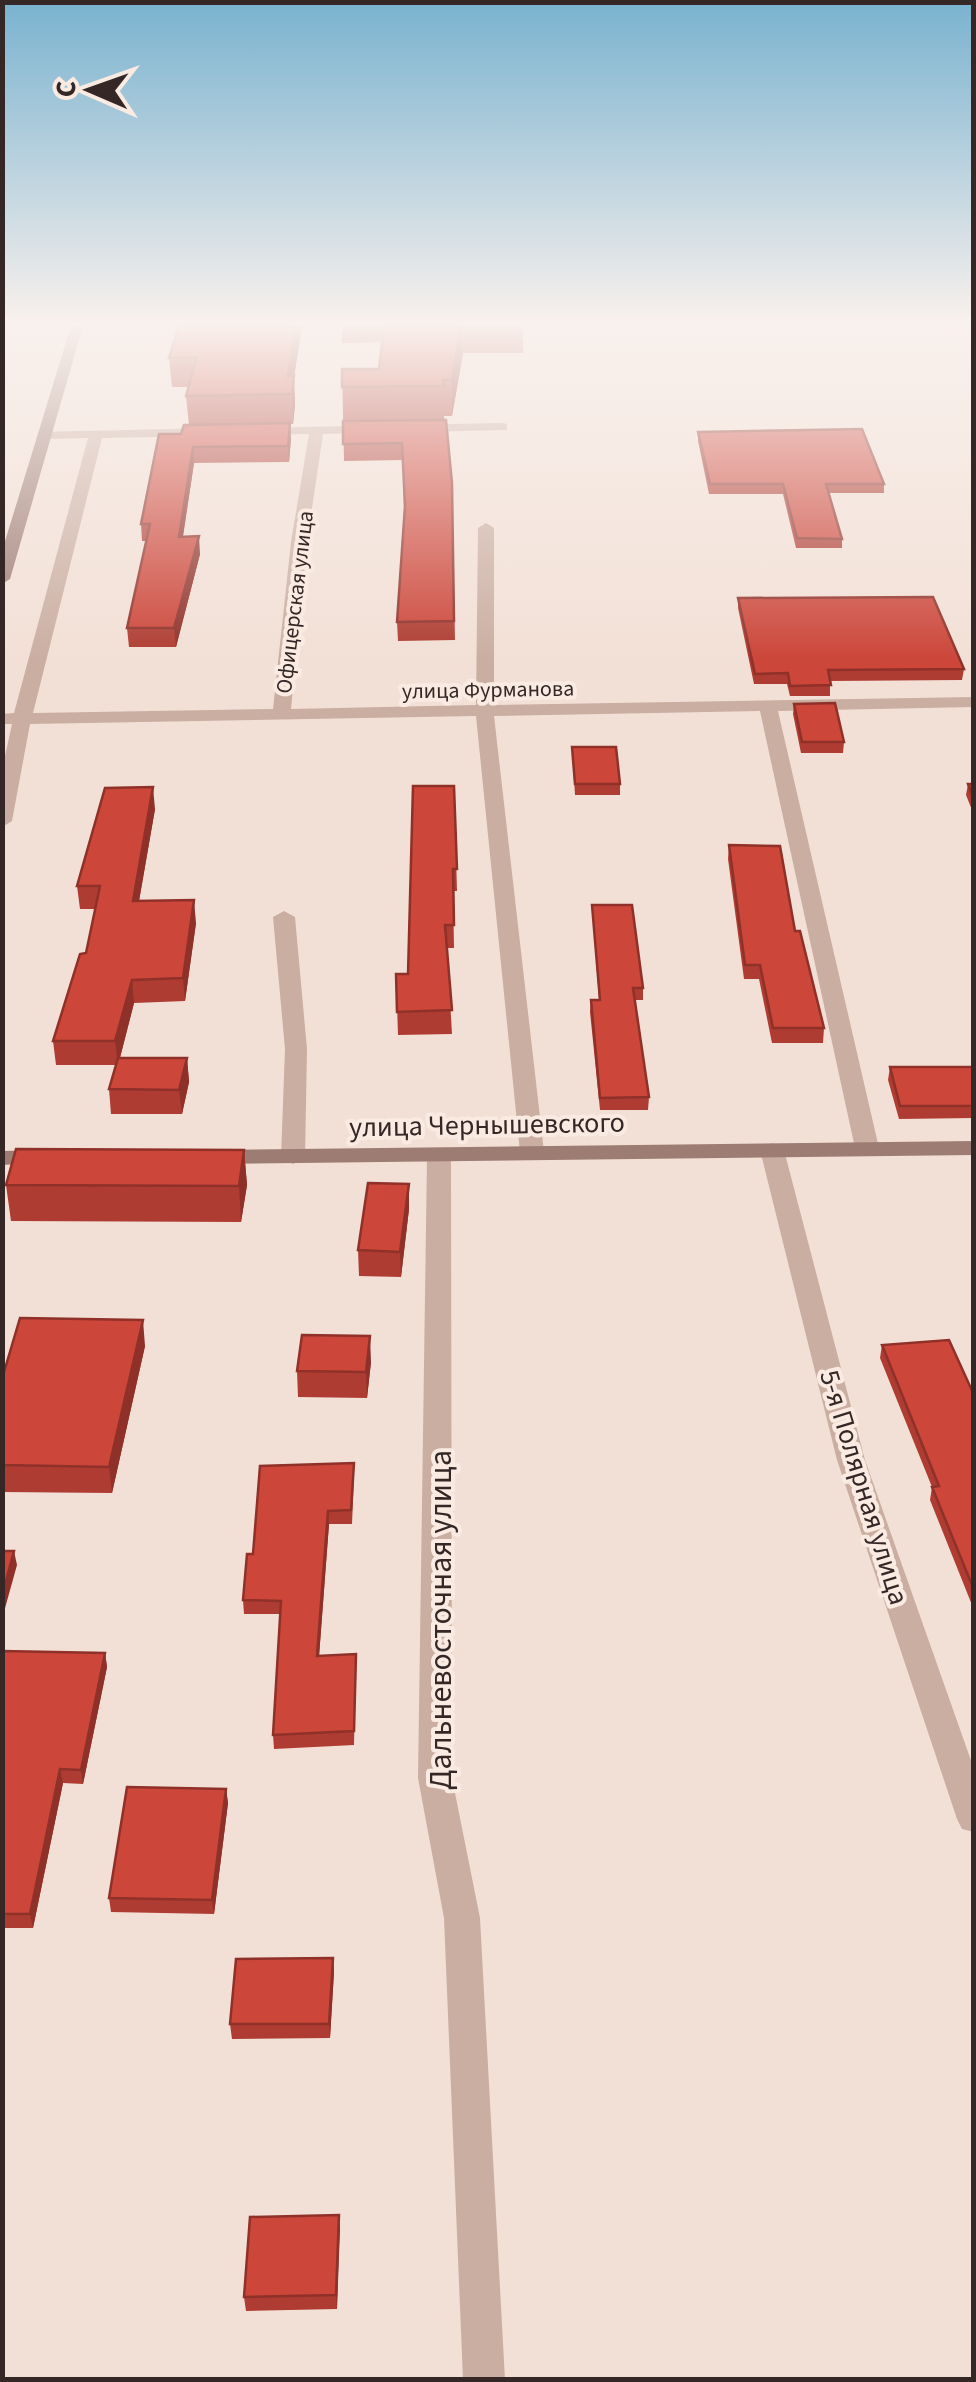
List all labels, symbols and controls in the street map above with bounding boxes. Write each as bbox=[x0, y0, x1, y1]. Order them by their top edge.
north arrow bbox=[40, 40, 140, 140]
text: С bbox=[46, 80, 86, 98]
street label: Офицерская улица bbox=[268, 509, 322, 695]
street label: улица Фурманова bbox=[402, 672, 574, 708]
street label: улица Чернышевского bbox=[349, 1103, 625, 1147]
street label: 5-я Полярная улица bbox=[809, 1365, 919, 1610]
street label: Дальневосточная улица bbox=[418, 1450, 464, 1790]

